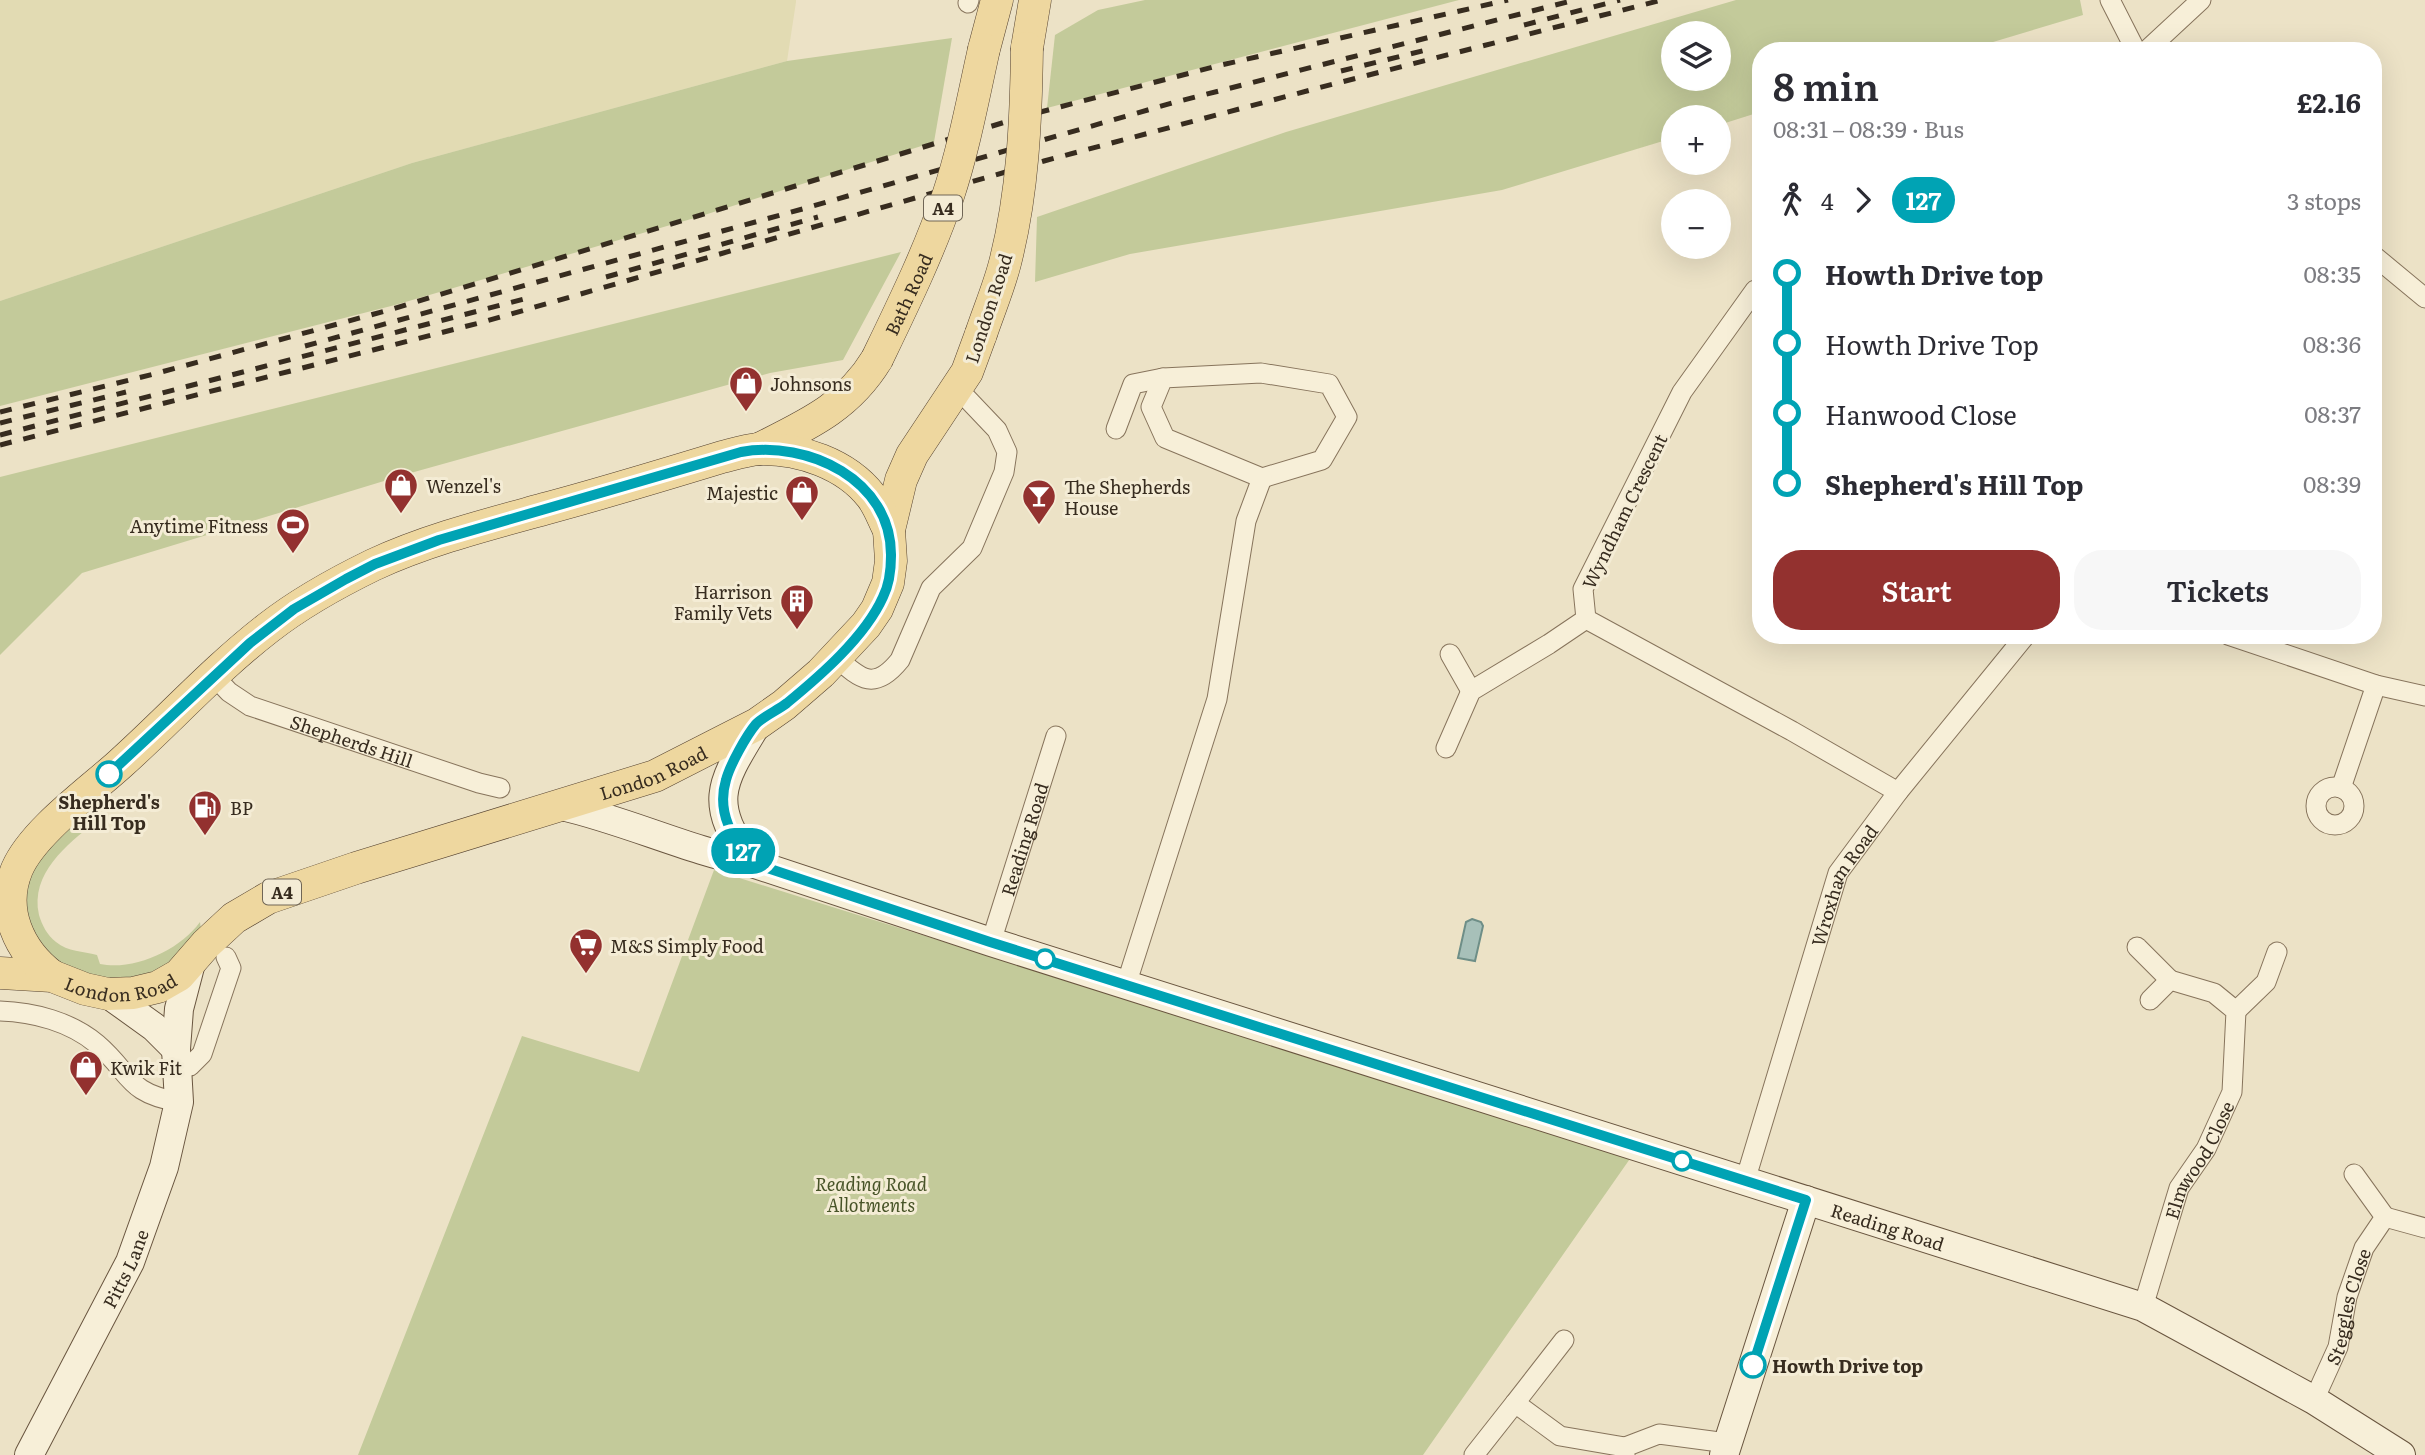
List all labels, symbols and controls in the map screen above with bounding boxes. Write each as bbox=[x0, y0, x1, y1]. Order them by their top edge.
map controls bbox=[1661, 21, 1731, 259]
button: layers bbox=[1661, 21, 1731, 91]
text: 8 min bbox=[1773, 56, 1879, 113]
text: £2.16 bbox=[2297, 82, 2361, 121]
button: + bbox=[1661, 105, 1731, 175]
text: 08:31 – 08:39 · Bus bbox=[1773, 111, 1964, 145]
icon: walk bbox=[1773, 181, 1811, 219]
icon: forward bbox=[1844, 181, 1882, 219]
text: 127 bbox=[1906, 182, 1941, 217]
text: 4 bbox=[1821, 183, 1834, 217]
text: 3 stops bbox=[2287, 183, 2361, 217]
button: − bbox=[1661, 189, 1731, 259]
road number: A4 bbox=[924, 196, 962, 220]
street label: Bath Road bbox=[877, 249, 938, 339]
street label: London Road bbox=[958, 250, 1018, 366]
text: Howth Drive top bbox=[1825, 254, 2043, 293]
text: 08:35 bbox=[2304, 256, 2361, 290]
text: Howth Drive Top bbox=[1825, 324, 2039, 363]
text: 08:36 bbox=[2303, 326, 2361, 360]
shop icon: Johnsons bbox=[727, 364, 765, 413]
place label: Johnsons bbox=[770, 370, 851, 397]
text: Hanwood Close bbox=[1825, 394, 2017, 433]
text: 08:37 bbox=[2304, 396, 2361, 430]
street label: Wyndham Crescent bbox=[1575, 428, 1674, 593]
text: Shepherd's Hill Top bbox=[1825, 464, 2083, 503]
shop icon: Wenzel's bbox=[382, 466, 420, 515]
text: 08:39 bbox=[2303, 466, 2361, 500]
place label: Wenzel's bbox=[426, 472, 501, 499]
shop icon: Majestic bbox=[783, 473, 821, 522]
place label: The Shepherds House bbox=[1064, 473, 1190, 521]
bar icon: The Shepherds House bbox=[1020, 477, 1058, 526]
place label: Majestic bbox=[706, 479, 778, 506]
sports icon: Anytime Fitness bbox=[274, 506, 312, 555]
place label: Anytime Fitness bbox=[130, 512, 268, 539]
button: Start bbox=[1773, 550, 2060, 630]
button: Tickets bbox=[2074, 550, 2361, 630]
place label: Harrison Family Vets bbox=[674, 578, 772, 626]
building icon: Harrison Family Vets bbox=[778, 582, 816, 631]
street label: Shepherds Hill bbox=[287, 707, 417, 773]
street label: London Road bbox=[596, 738, 711, 806]
marker: Shepherd's Hill Top bbox=[96, 761, 122, 787]
street label: Reading Road bbox=[993, 779, 1054, 899]
place label: Shepherd's Hill Top bbox=[58, 788, 160, 836]
fuel station icon: BP bbox=[186, 788, 224, 837]
place label: BP bbox=[230, 794, 253, 821]
street label: Wroxham Road bbox=[1803, 818, 1883, 949]
line badge: 127 bbox=[703, 828, 783, 874]
text: 127 bbox=[725, 833, 761, 868]
road number: A4 bbox=[263, 880, 301, 904]
supermarket icon: M&S Simply Food bbox=[567, 926, 605, 975]
place label: M&S Simply Food bbox=[610, 932, 764, 959]
unlabelled marker bbox=[1035, 949, 1055, 969]
street label: London Road bbox=[61, 966, 181, 1007]
shop icon: Kwik Fit bbox=[67, 1048, 105, 1097]
place label: Kwik Fit bbox=[110, 1054, 183, 1081]
street label: Elmwood Close bbox=[2157, 1096, 2240, 1222]
unlabelled marker bbox=[1672, 1151, 1692, 1171]
park label: Reading Road Allotments bbox=[815, 1170, 928, 1218]
street label: Reading Road bbox=[1828, 1196, 1948, 1257]
street label: Pitts Lane bbox=[95, 1225, 154, 1313]
street label: Steggles Close bbox=[2318, 1244, 2376, 1369]
marker: Howth Drive top bbox=[1740, 1352, 1766, 1378]
place label: Howth Drive top bbox=[1772, 1352, 1923, 1379]

